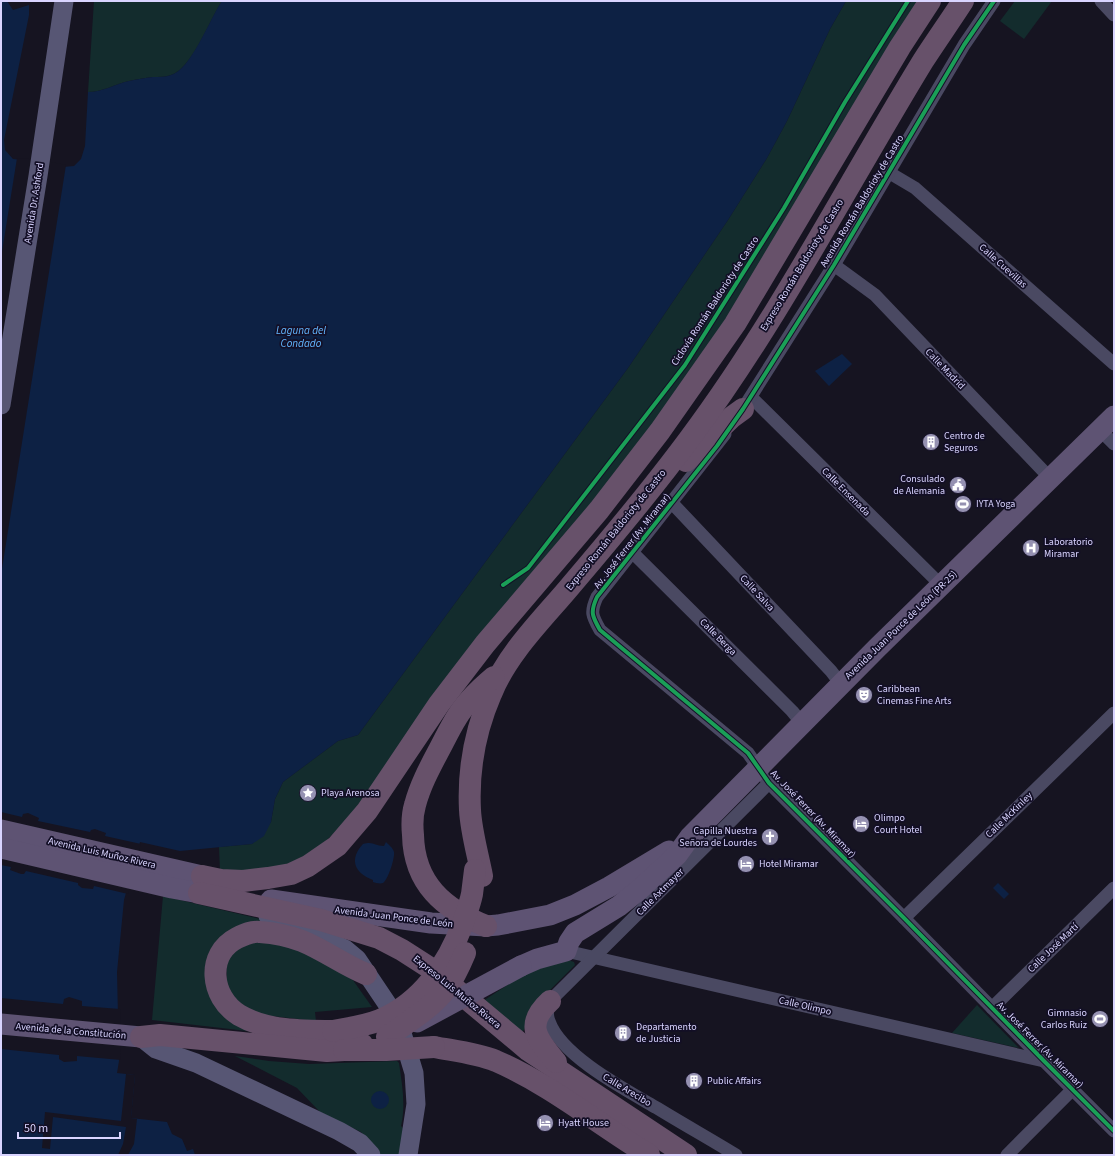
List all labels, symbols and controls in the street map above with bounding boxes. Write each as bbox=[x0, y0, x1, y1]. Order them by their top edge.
street label: Avenida Román Baldorioty de Castro bbox=[817, 132, 907, 270]
street label: Avenida Dr. Ashford bbox=[21, 162, 47, 244]
street label: Expreso Román Baldorioty de Castro bbox=[757, 196, 847, 334]
street label: Ciclovía Román Baldorioty de Castro bbox=[668, 234, 762, 368]
street label: Calle Cuevillas bbox=[976, 241, 1030, 291]
water label: Laguna del Condado bbox=[276, 323, 326, 351]
street label: Calle Madrid bbox=[922, 345, 968, 393]
place label: Centro de Seguros bbox=[944, 429, 985, 455]
building icon: Centro de Seguros bbox=[921, 432, 941, 452]
street label: Calle Ensenada bbox=[818, 464, 874, 520]
street label: Expreso Román Baldorioty de Castro bbox=[563, 467, 669, 593]
place label: Consulado de Alemania bbox=[893, 472, 945, 498]
public building icon: Consulado de Alemania bbox=[948, 475, 968, 495]
street label: Av. José Ferrer (Av. Miramar) bbox=[590, 490, 674, 592]
sports icon: IYTA Yoga bbox=[953, 494, 973, 514]
place label: IYTA Yoga bbox=[976, 497, 1015, 511]
place label: Laboratorio Miramar bbox=[1044, 535, 1093, 561]
hospital icon: Laboratorio Miramar bbox=[1021, 538, 1041, 558]
street label: Avenida Juan Ponce de León (PR-25) bbox=[842, 567, 960, 683]
street label: Calle Salva bbox=[736, 572, 778, 614]
street label: Calle Berga bbox=[696, 615, 740, 659]
place label: Caribbean Cinemas Fine Arts bbox=[877, 682, 951, 708]
theatre icon: Caribbean Cinemas Fine Arts bbox=[854, 685, 874, 705]
street label: Av. José Ferrer (Av. Miramar) bbox=[767, 767, 859, 861]
place icon: Playa Arenosa bbox=[298, 783, 318, 803]
place label: Playa Arenosa bbox=[321, 786, 380, 800]
street label: Calle McKinley bbox=[982, 789, 1036, 841]
place label: Olimpo Court Hotel bbox=[874, 811, 922, 837]
hotel icon: Olimpo Court Hotel bbox=[851, 814, 871, 834]
place label: Capilla Nuestra Señora de Lourdes bbox=[679, 824, 757, 850]
church icon: Capilla Nuestra Señora de Lourdes bbox=[760, 827, 780, 847]
street label: Avenida Luis Muñoz Rivera bbox=[47, 834, 157, 872]
hotel icon: Hotel Miramar bbox=[736, 854, 756, 874]
place label: Hotel Miramar bbox=[759, 857, 819, 871]
street label: Calle Axtmayer bbox=[633, 865, 687, 919]
street label: Avenida Juan Ponce de León bbox=[334, 903, 454, 931]
street label: Calle José Martí bbox=[1024, 920, 1082, 976]
street label: Expreso Luis Muñoz Rivera bbox=[410, 952, 504, 1032]
street label: Calle Olimpo bbox=[777, 993, 833, 1019]
street label: Av. José Ferrer (Av. Miramar) bbox=[993, 998, 1087, 1092]
place label: Gimnasio Carlos Ruiz bbox=[1041, 1006, 1087, 1032]
sports icon: Gimnasio Carlos Ruiz bbox=[1090, 1009, 1110, 1029]
street label: Avenida de la Constitución bbox=[15, 1019, 127, 1043]
place label: Departamento de Justicia bbox=[636, 1020, 697, 1046]
building icon: Departamento de Justicia bbox=[613, 1023, 633, 1043]
street label: Calle Arecibo bbox=[600, 1070, 654, 1110]
building icon: Public Affairs bbox=[684, 1071, 704, 1091]
place label: Public Affairs bbox=[707, 1074, 761, 1088]
hotel icon: Hyatt House bbox=[535, 1113, 555, 1133]
scale bar bbox=[18, 1114, 120, 1140]
place label: Hyatt House bbox=[558, 1116, 609, 1130]
text: 50 m bbox=[24, 1120, 48, 1137]

